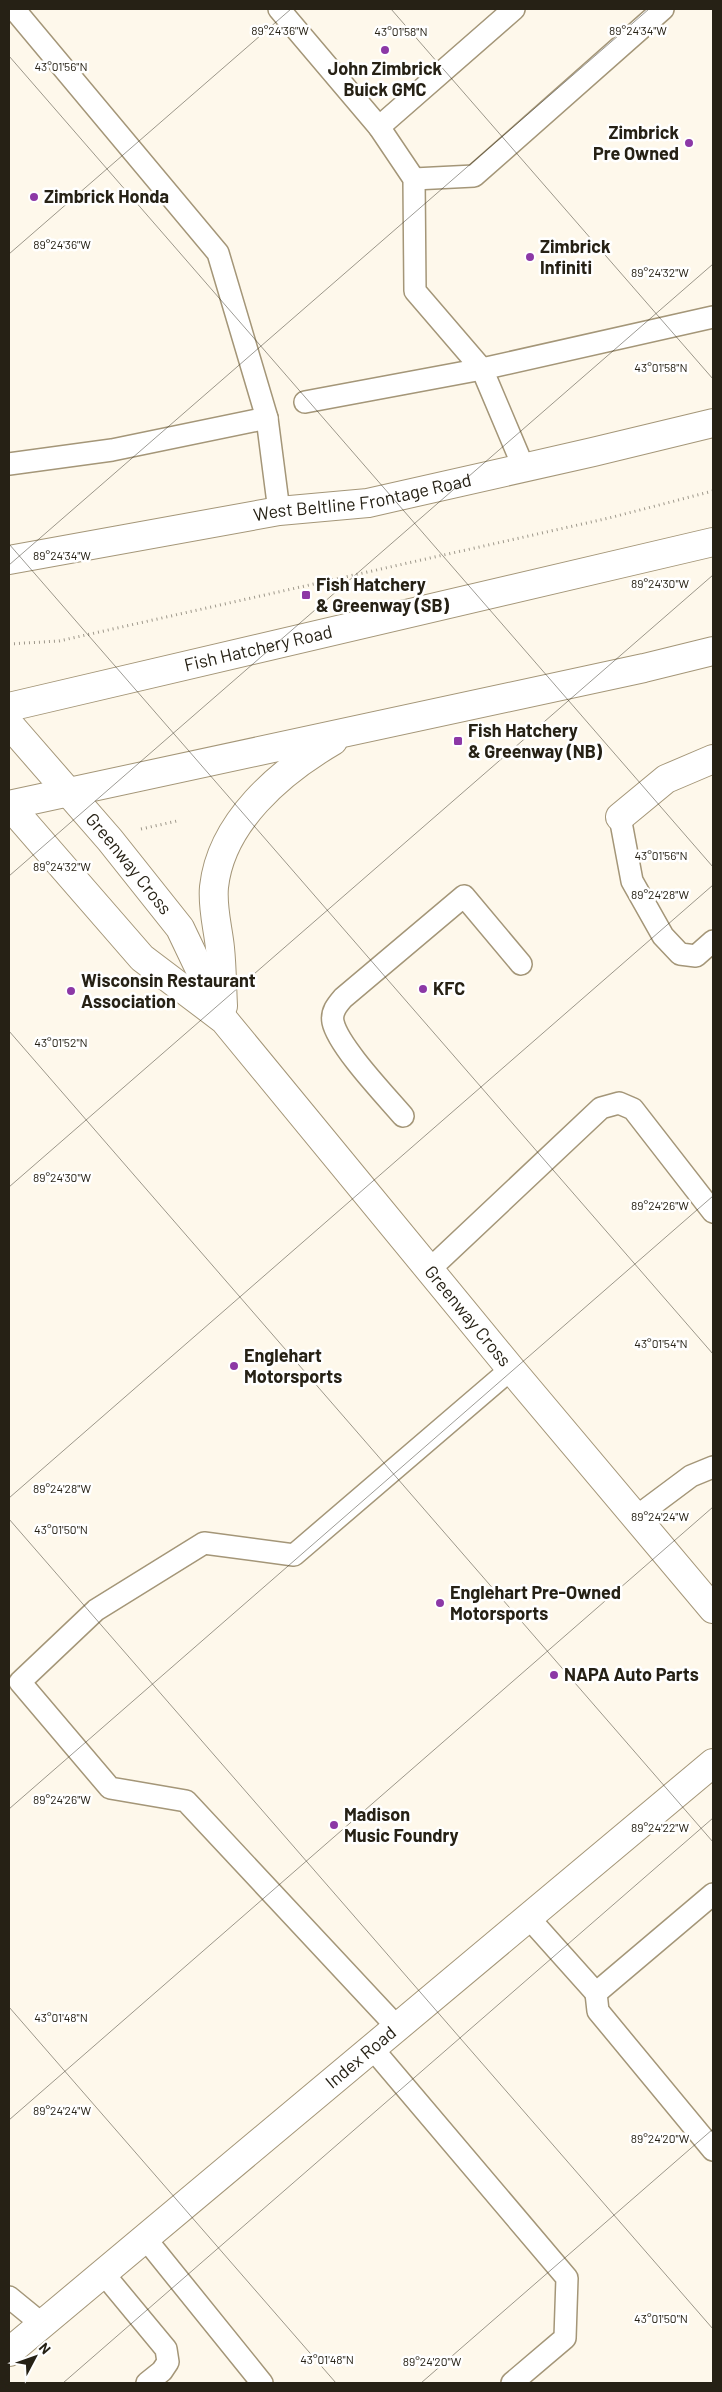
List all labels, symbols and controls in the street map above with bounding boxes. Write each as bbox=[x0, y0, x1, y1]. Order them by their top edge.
text: 89°24'36"W bbox=[251, 23, 309, 37]
text: 89°24'34"W bbox=[609, 23, 667, 37]
text: 43°01'58"N bbox=[374, 24, 428, 38]
marker: John Zimbrick Buick GMC bbox=[379, 44, 391, 56]
place label: John Zimbrick Buick GMC bbox=[328, 57, 443, 100]
text: 43°01'56"N bbox=[34, 59, 88, 73]
place label: Zimbrick Pre Owned bbox=[593, 121, 679, 164]
marker: Zimbrick Pre Owned bbox=[683, 137, 695, 149]
place label: Zimbrick Honda bbox=[44, 185, 169, 207]
marker: Zimbrick Honda bbox=[28, 191, 40, 203]
place label: Zimbrick Infiniti bbox=[540, 235, 611, 278]
text: 89°24'36"W bbox=[33, 237, 91, 251]
marker: Zimbrick Infiniti bbox=[524, 251, 536, 263]
text: 89°24'32"W bbox=[631, 265, 689, 279]
text: 43°01'58"N bbox=[634, 360, 688, 374]
street label: West Beltline Frontage Road bbox=[251, 468, 473, 525]
text: 89°24'34"W bbox=[33, 548, 91, 562]
place label: Fish Hatchery & Greenway (SB) bbox=[316, 573, 450, 616]
text: 89°24'30"W bbox=[631, 576, 690, 590]
marker: Fish Hatchery & Greenway (SB) bbox=[300, 589, 312, 601]
street label: Fish Hatchery Road bbox=[182, 620, 334, 676]
place label: Fish Hatchery & Greenway (NB) bbox=[468, 719, 603, 762]
marker: Fish Hatchery & Greenway (NB) bbox=[452, 735, 464, 747]
street label: Greenway Cross bbox=[81, 808, 177, 919]
text: 43°01'56"N bbox=[634, 848, 688, 862]
text: 89°24'32"W bbox=[33, 859, 91, 873]
text: 89°24'28"W bbox=[631, 887, 689, 901]
place label: Wisconsin Restaurant Association bbox=[81, 969, 256, 1012]
place label: KFC bbox=[433, 977, 465, 999]
marker: KFC bbox=[417, 983, 429, 995]
marker: Wisconsin Restaurant Association bbox=[65, 985, 77, 997]
text: 43°01'52"N bbox=[34, 1035, 88, 1049]
text: 89°24'30"W bbox=[33, 1170, 92, 1184]
text: 89°24'26"W bbox=[631, 1198, 689, 1212]
street label: Greenway Cross bbox=[420, 1261, 516, 1371]
text: 43°01'54"N bbox=[634, 1336, 688, 1350]
place label: Englehart Motorsports bbox=[244, 1344, 342, 1387]
marker: Englehart Motorsports bbox=[228, 1360, 240, 1372]
text: 89°24'28"W bbox=[33, 1481, 91, 1495]
text: 89°24'24"W bbox=[631, 1509, 689, 1523]
text: 43°01'50"N bbox=[34, 1522, 88, 1536]
place label: Englehart Pre-Owned Motorsports bbox=[450, 1581, 621, 1624]
marker: Englehart Pre-Owned Motorsports bbox=[434, 1597, 446, 1609]
place label: NAPA Auto Parts bbox=[564, 1663, 699, 1685]
marker: NAPA Auto Parts bbox=[548, 1669, 560, 1681]
text: 89°24'26"W bbox=[33, 1792, 91, 1806]
place label: Madison Music Foundry bbox=[344, 1803, 459, 1846]
marker: Madison Music Foundry bbox=[328, 1819, 340, 1831]
text: 89°24'22"W bbox=[631, 1820, 689, 1834]
text: 43°01'48"N bbox=[34, 2010, 88, 2024]
street label: Index Road bbox=[321, 2021, 400, 2093]
text: 89°24'24"W bbox=[33, 2103, 91, 2117]
text: 89°24'20"W bbox=[631, 2131, 690, 2145]
text: 43°01'50"N bbox=[634, 2311, 688, 2325]
north arrow bbox=[10, 2332, 60, 2382]
text: N bbox=[36, 2339, 55, 2357]
text: 43°01'48"N bbox=[300, 2352, 354, 2366]
text: 89°24'20"W bbox=[403, 2354, 462, 2368]

